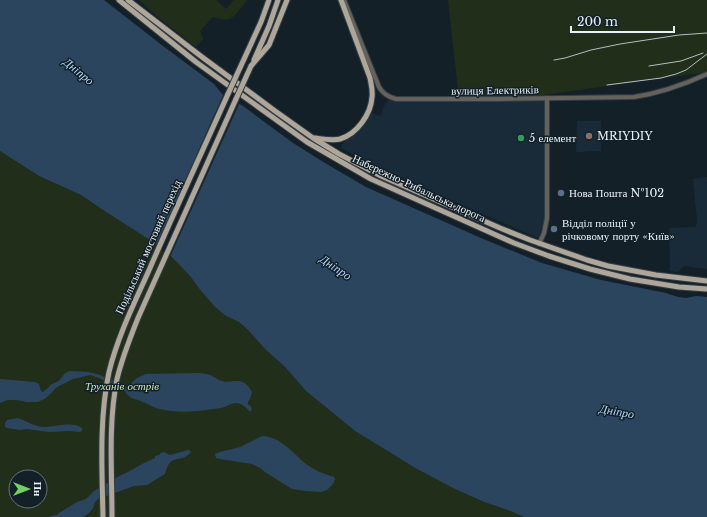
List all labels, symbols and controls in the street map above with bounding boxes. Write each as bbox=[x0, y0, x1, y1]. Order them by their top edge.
scale bar bbox=[571, 8, 674, 34]
text: 200 m bbox=[577, 14, 618, 29]
water label: Дніпро bbox=[60, 54, 97, 88]
street label: вулиця Електриків bbox=[451, 82, 539, 98]
place label: MRIYDIY bbox=[597, 129, 653, 143]
place label: 5 елемент bbox=[529, 131, 576, 145]
marker: MRIYDIY bbox=[584, 131, 594, 141]
marker: 5 елемент bbox=[516, 133, 526, 143]
street label: Набережно-Рибальська дорога bbox=[350, 151, 488, 225]
street label: Подільський мостовий перехід bbox=[112, 177, 184, 316]
place label: Нова Пошта №102 bbox=[569, 186, 664, 200]
marker: Нова Пошта №102 bbox=[556, 188, 566, 198]
place label: Відділ поліції у річковому порту «Київ» bbox=[562, 216, 675, 243]
marker: Відділ поліції у річковому порту «Київ» bbox=[549, 224, 559, 234]
water label: Дніпро bbox=[317, 250, 355, 283]
park label: Труханів острів bbox=[85, 379, 159, 393]
water label: Дніпро bbox=[598, 400, 635, 421]
north arrow bbox=[8, 469, 48, 509]
text: Пн bbox=[31, 482, 45, 497]

